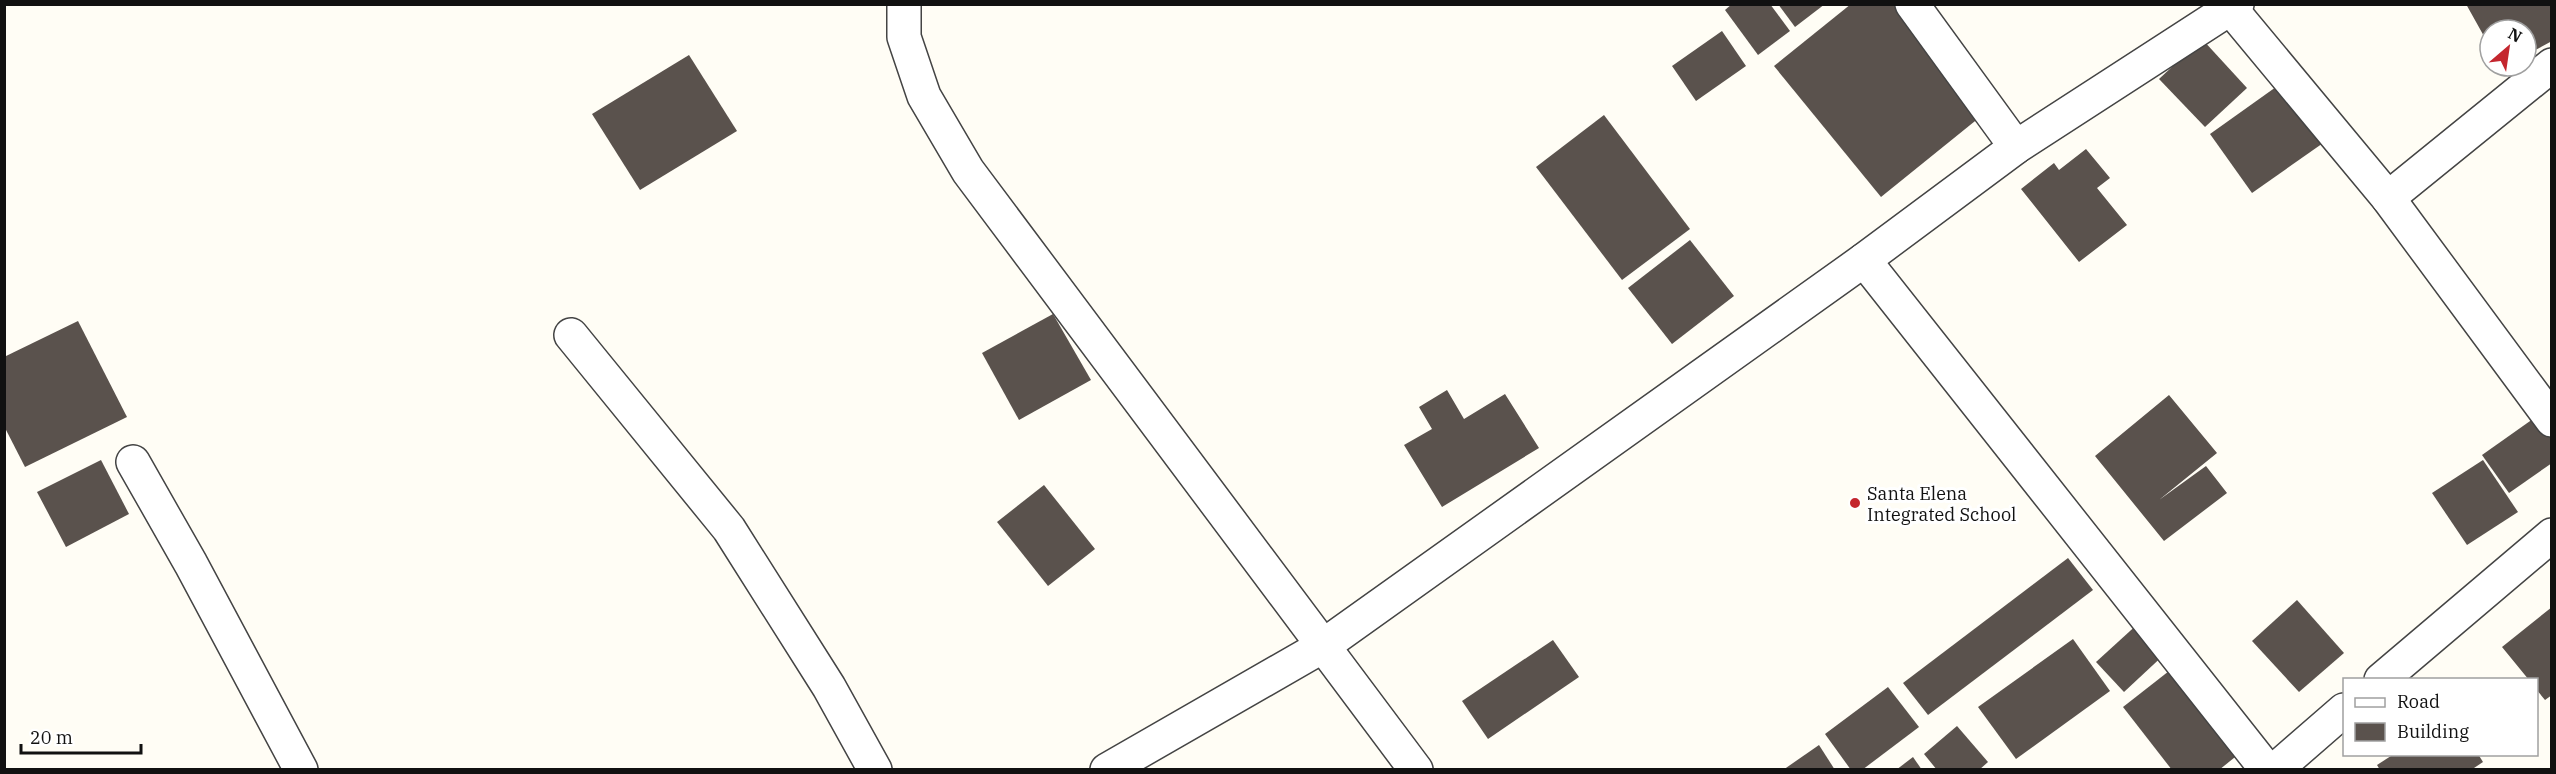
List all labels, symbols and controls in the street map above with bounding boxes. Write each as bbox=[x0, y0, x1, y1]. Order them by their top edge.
north arrow bbox=[2478, 18, 2538, 78]
text: N bbox=[2505, 23, 2526, 47]
place label: Santa Elena Integrated School bbox=[1867, 482, 2016, 526]
marker: Santa Elena Integrated School bbox=[1848, 496, 1862, 510]
legend bbox=[2343, 678, 2538, 756]
text: Road bbox=[2397, 690, 2440, 713]
scale bar bbox=[21, 717, 141, 755]
text: Building bbox=[2397, 720, 2469, 743]
text: 20 m bbox=[30, 726, 73, 749]

